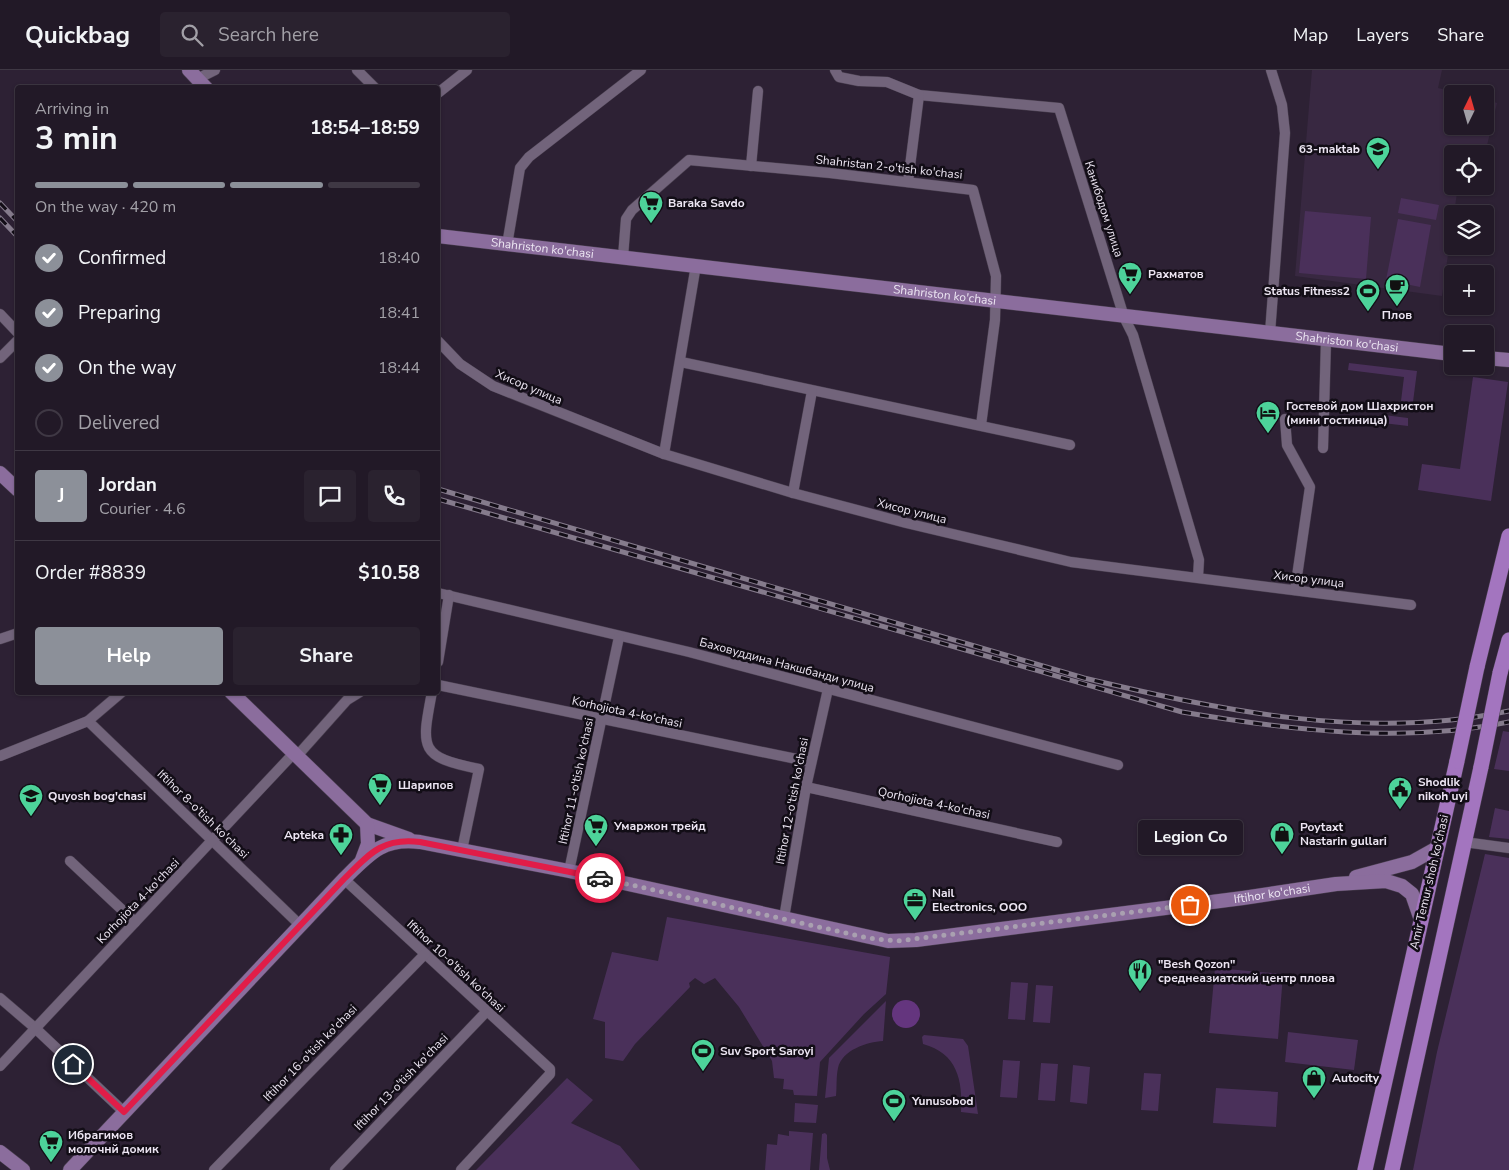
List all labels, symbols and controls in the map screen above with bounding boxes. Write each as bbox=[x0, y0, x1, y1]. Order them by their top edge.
search box bbox=[160, 12, 510, 57]
text: Quickbag bbox=[25, 19, 130, 51]
icon: search bbox=[178, 21, 206, 49]
text: Search here bbox=[218, 22, 319, 48]
text: Map bbox=[1293, 23, 1328, 47]
text: Layers bbox=[1356, 23, 1409, 47]
text: Share bbox=[1437, 23, 1484, 47]
north arrow bbox=[1444, 85, 1494, 135]
map controls bbox=[1444, 85, 1494, 375]
text: Arriving in bbox=[35, 98, 109, 120]
text: 18:54–18:59 bbox=[310, 115, 420, 141]
text: 3 min bbox=[35, 117, 118, 160]
school or university icon: 63-maktab bbox=[1365, 136, 1391, 170]
place label: 63-maktab bbox=[1299, 141, 1360, 157]
button: locate bbox=[1444, 145, 1494, 195]
street label: Shahristan 2-o'tish ko'chasi bbox=[815, 151, 963, 183]
street label: Канибодом улица bbox=[1081, 159, 1127, 259]
supermarket icon: Baraka Savdo bbox=[638, 190, 664, 224]
place label: Baraka Savdo bbox=[668, 195, 745, 211]
text: On the way · 420 m bbox=[35, 196, 176, 218]
button: layers bbox=[1444, 205, 1494, 255]
street label: Shahriston ko'chasi bbox=[490, 234, 595, 262]
icon: check bbox=[35, 244, 63, 272]
text: Confirmed bbox=[78, 245, 166, 271]
text: 18:40 bbox=[378, 247, 420, 269]
supermarket icon: Рахматов bbox=[1117, 261, 1143, 295]
button: + bbox=[1444, 265, 1494, 315]
place label: Рахматов bbox=[1148, 266, 1204, 282]
cafe icon: Плов bbox=[1384, 273, 1410, 307]
sports icon: Status Fitness2 bbox=[1355, 278, 1381, 312]
street label: Shahriston ko'chasi bbox=[892, 281, 997, 309]
place label: Status Fitness2 bbox=[1264, 283, 1350, 299]
icon: check bbox=[35, 299, 63, 327]
text: Preparing bbox=[78, 300, 161, 326]
text: 18:41 bbox=[378, 302, 420, 324]
place label: Плов bbox=[1382, 307, 1412, 323]
button: − bbox=[1444, 325, 1494, 375]
street label: Shahriston ko'chasi bbox=[1295, 328, 1399, 356]
icon: check bbox=[35, 354, 63, 382]
text: On the way bbox=[78, 355, 176, 381]
text: 18:44 bbox=[378, 357, 420, 379]
street label: Хисор улица bbox=[493, 366, 565, 408]
place label: Гостевой дом Шахристон (мини гостиница) bbox=[1286, 398, 1434, 428]
hotel icon: Гостевой дом Шахристон (мини гостиница) bbox=[1255, 400, 1281, 434]
text: Delivered bbox=[78, 410, 160, 436]
button: chat bbox=[304, 470, 356, 522]
button: phone bbox=[368, 470, 420, 522]
text: Jordan bbox=[99, 472, 157, 498]
text: J bbox=[58, 483, 64, 509]
street label: Хисор улица bbox=[876, 495, 948, 527]
text: Courier · 4.6 bbox=[99, 498, 185, 520]
text: Order #8839 bbox=[35, 560, 146, 586]
text: $10.58 bbox=[358, 560, 420, 586]
street label: Хисор улица bbox=[1273, 567, 1345, 591]
button: Help bbox=[35, 627, 223, 685]
button: Share bbox=[233, 627, 420, 685]
street label: Баховуддина Накшбанди улица bbox=[698, 634, 876, 696]
street label: Korhojiota 4-ko'chasi bbox=[570, 692, 684, 732]
street label: Iftihor 11-o'tish ko'chasi bbox=[555, 716, 597, 846]
street label: Iftihor 12-o'tish ko'chasi bbox=[772, 736, 812, 866]
street label: Iftihor 8-o'tish ko'chasi bbox=[154, 766, 252, 862]
supermarket icon: Шарипов bbox=[367, 772, 393, 806]
place label: Shodlik nikoh uyi bbox=[1418, 774, 1468, 804]
public building icon: Shodlik nikoh uyi bbox=[1387, 776, 1413, 810]
place label: Шарипов bbox=[398, 777, 454, 793]
school or university icon: Quyosh bog'chasi bbox=[18, 783, 44, 817]
street label: Qorhojiota 4-ko'chasi bbox=[876, 783, 992, 823]
place label: Quyosh bog'chasi bbox=[48, 788, 146, 804]
supermarket icon: Умаржон трейд bbox=[583, 813, 609, 847]
street label: Amir Temur shoh ko'chasi bbox=[1406, 813, 1452, 951]
place label: Умаржон трейд bbox=[613, 818, 706, 834]
place label: Poytaxt Nastarin gullari bbox=[1300, 819, 1387, 849]
callout: Legion Co bbox=[1138, 820, 1242, 855]
shop icon: Poytaxt Nastarin gullari bbox=[1269, 821, 1295, 855]
pharmacy icon: Apteka bbox=[328, 822, 354, 856]
text: Legion Co bbox=[1154, 826, 1227, 848]
place label: Apteka bbox=[284, 827, 324, 843]
courier bbox=[575, 853, 625, 903]
street label: Korhojiota 4-ko'chasi bbox=[93, 855, 183, 947]
icon: car bbox=[586, 864, 614, 892]
street label: Iftihor ko'chasi bbox=[1233, 880, 1311, 907]
pin bbox=[1169, 884, 1211, 926]
place label: Nail Electronics, ООО bbox=[932, 885, 1027, 915]
office icon: Nail Electronics, ООО bbox=[902, 887, 928, 921]
icon: bag bbox=[1176, 891, 1204, 919]
street label: Iftihor 10-o'tish ko'chasi bbox=[403, 916, 509, 1016]
place label: "Besh Qozon" среднеазиатский центр плова bbox=[1158, 956, 1335, 986]
restaurant icon: "Besh Qozon" среднеазиатский центр плова bbox=[1127, 958, 1153, 992]
street label: Iftihor 16-o'tish ko'chasi bbox=[260, 1001, 360, 1105]
street label: Iftihor 13-o'tish ko'chasi bbox=[351, 1030, 451, 1134]
sports icon: Suv Sport Saroyi bbox=[690, 1038, 716, 1072]
pin bbox=[52, 1043, 94, 1085]
place label: Suv Sport Saroyi bbox=[720, 1043, 814, 1059]
icon: home bbox=[59, 1050, 87, 1078]
shop icon: Autocity bbox=[1301, 1065, 1327, 1099]
place label: Autocity bbox=[1332, 1070, 1380, 1086]
sports icon: Yunusobod bbox=[881, 1088, 907, 1122]
place label: Yunusobod bbox=[911, 1093, 974, 1109]
place label: Ибрагимов молочнй домик bbox=[68, 1127, 159, 1157]
supermarket icon: Ибрагимов молочнй домик bbox=[38, 1129, 64, 1163]

